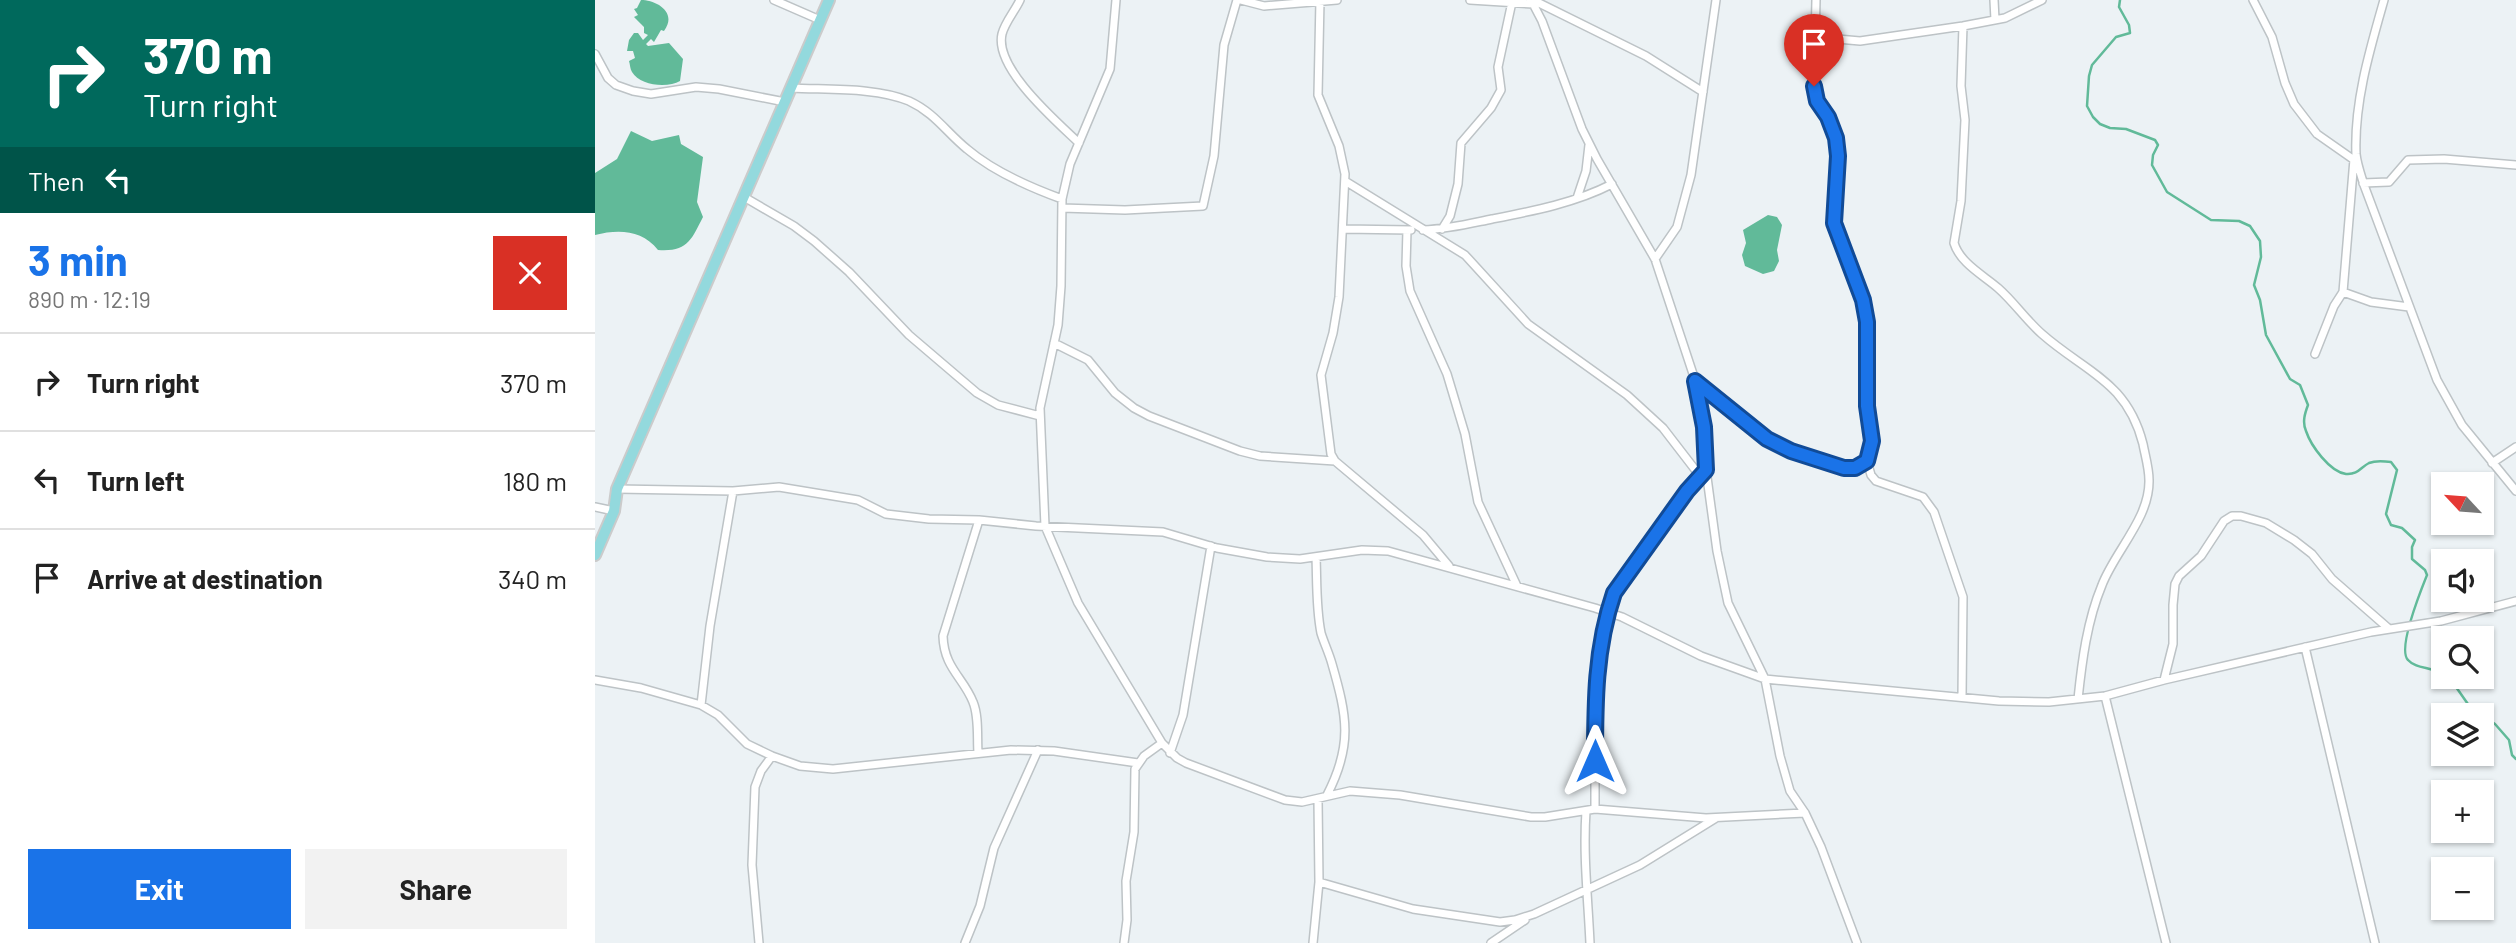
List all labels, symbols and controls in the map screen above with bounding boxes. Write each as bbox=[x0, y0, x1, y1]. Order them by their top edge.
pin bbox=[1784, 14, 1844, 86]
text: 370 m bbox=[143, 25, 272, 84]
icon: arrive bbox=[1795, 25, 1833, 63]
icon: right bbox=[28, 28, 119, 119]
text: Turn right bbox=[143, 85, 278, 123]
icon: left bbox=[99, 161, 137, 199]
text: Then bbox=[28, 165, 85, 196]
text: 3 min bbox=[28, 234, 128, 284]
button: close bbox=[493, 236, 567, 310]
text: 890 m · 12:19 bbox=[28, 285, 151, 313]
icon: right bbox=[28, 363, 66, 401]
text: Turn right bbox=[87, 367, 200, 398]
text: 370 m bbox=[500, 367, 567, 398]
icon: left bbox=[28, 461, 66, 499]
text: Turn left bbox=[87, 465, 185, 496]
text: 180 m bbox=[503, 465, 567, 496]
north arrow bbox=[2431, 472, 2494, 536]
map controls bbox=[2431, 472, 2494, 920]
button: sound bbox=[2431, 549, 2494, 612]
icon: arrive bbox=[28, 559, 66, 597]
text: Arrive at destination bbox=[87, 563, 323, 594]
text: 340 m bbox=[498, 563, 567, 594]
button: search bbox=[2431, 626, 2494, 689]
button: layers bbox=[2431, 703, 2494, 766]
position arrow bbox=[1558, 724, 1632, 798]
button: + bbox=[2431, 780, 2494, 843]
button: Exit bbox=[28, 849, 291, 929]
button: Share bbox=[305, 849, 567, 929]
button: − bbox=[2431, 857, 2494, 920]

